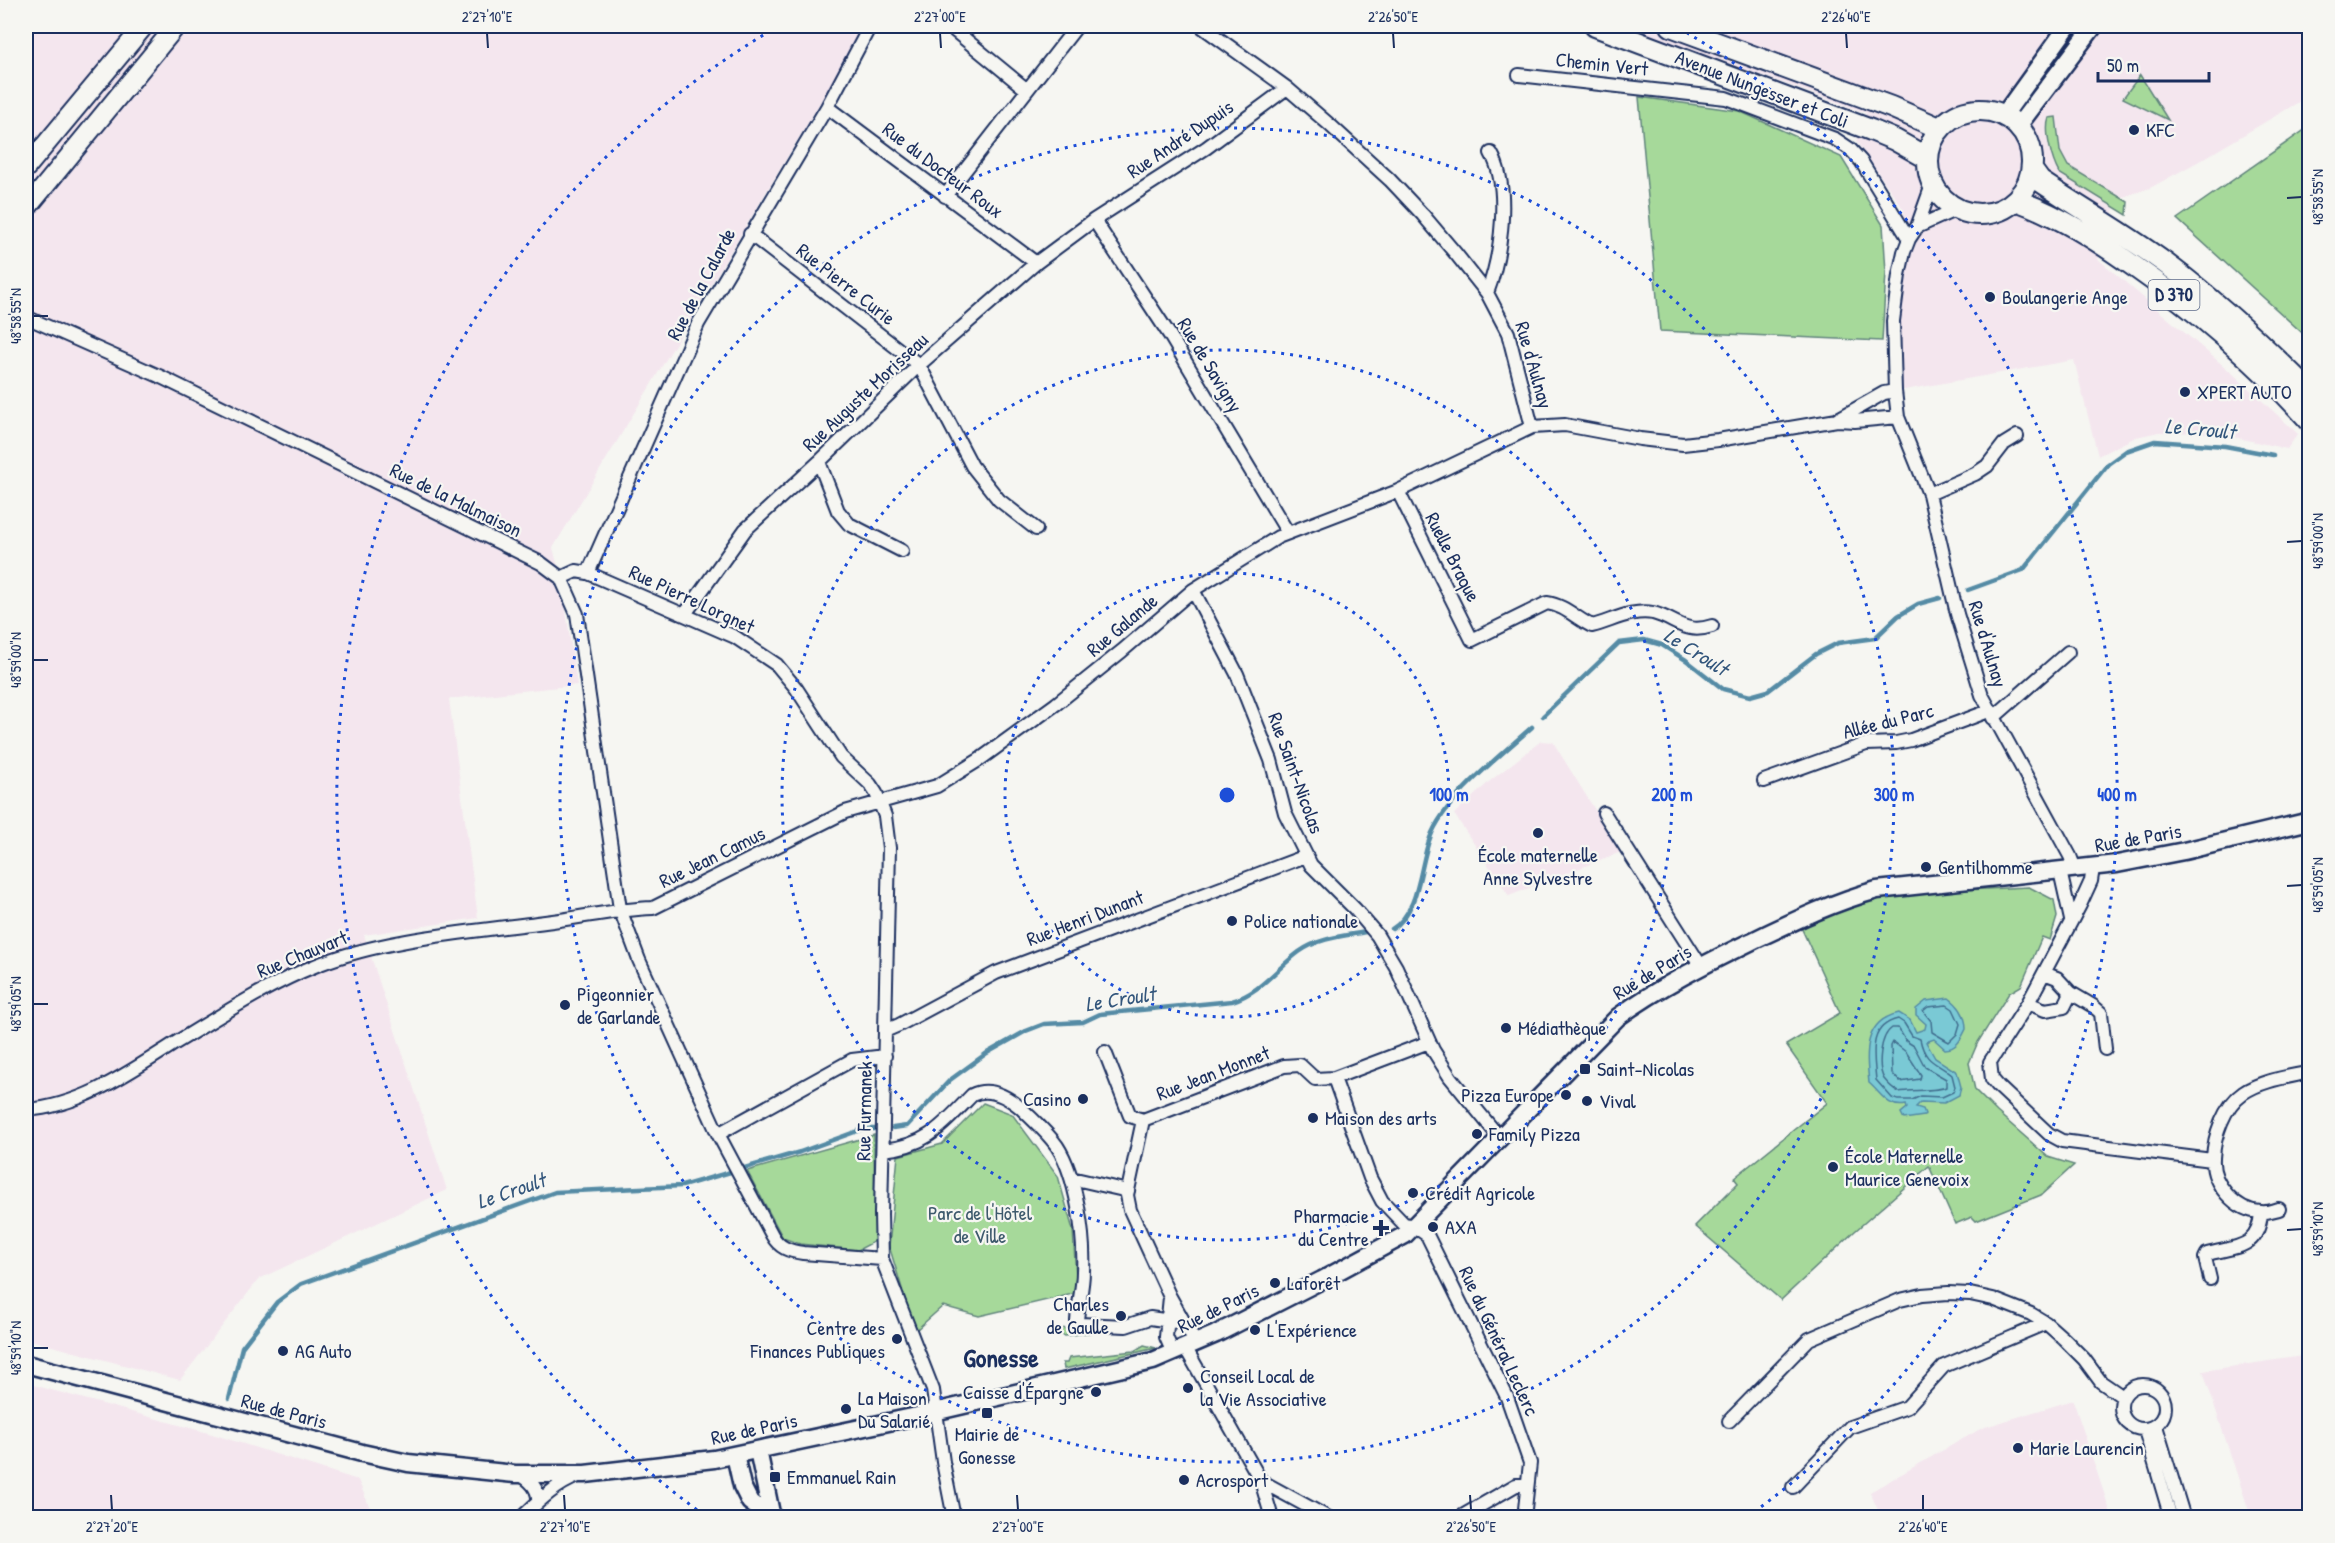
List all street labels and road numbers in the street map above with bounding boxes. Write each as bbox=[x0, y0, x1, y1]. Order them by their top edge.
street label: Avenue Nungesser et Coli bbox=[1672, 43, 1853, 134]
street label: Chemin Vert bbox=[1554, 45, 1651, 82]
street label: Rue André Dupuis bbox=[1121, 93, 1238, 184]
street label: Rue du Docteur Roux bbox=[877, 115, 1009, 224]
street label: Rue de la Calarde bbox=[660, 223, 741, 344]
street label: Rue Pierre Curie bbox=[791, 236, 901, 331]
road number: D 370 bbox=[2148, 280, 2200, 310]
street label: Rue de Savigny bbox=[1172, 312, 1249, 417]
street label: Rue d'Aulnay bbox=[1509, 318, 1560, 411]
street label: Rue Auguste Morisseau bbox=[796, 326, 933, 457]
street label: Rue de la Malmaison bbox=[386, 456, 527, 543]
street label: Ruelle Braque bbox=[1419, 507, 1488, 606]
street label: Rue Pierre Lorgnet bbox=[625, 558, 760, 640]
street label: Rue Galande bbox=[1080, 587, 1163, 662]
street label: Rue d'Aulnay bbox=[1963, 597, 2014, 690]
street label: Allée du Parc bbox=[1840, 696, 1936, 745]
street label: Rue Saint-Nicolas bbox=[1262, 709, 1331, 837]
street label: Rue de Paris bbox=[2093, 817, 2184, 858]
street label: Rue Jean Camus bbox=[654, 819, 769, 894]
street label: Rue Henri Dunant bbox=[1023, 882, 1148, 952]
street label: Rue Chauvart bbox=[253, 923, 352, 984]
street label: Rue de Paris bbox=[1607, 937, 1696, 1006]
street label: Rue Jean Monnet bbox=[1152, 1038, 1274, 1107]
street label: Rue Furmanek bbox=[849, 1061, 878, 1161]
street label: Rue du Général Leclerc bbox=[1453, 1262, 1546, 1420]
street label: Rue de Paris bbox=[1173, 1276, 1263, 1339]
street label: Rue de Paris bbox=[238, 1386, 330, 1435]
street label: Rue de Paris bbox=[708, 1406, 800, 1451]

